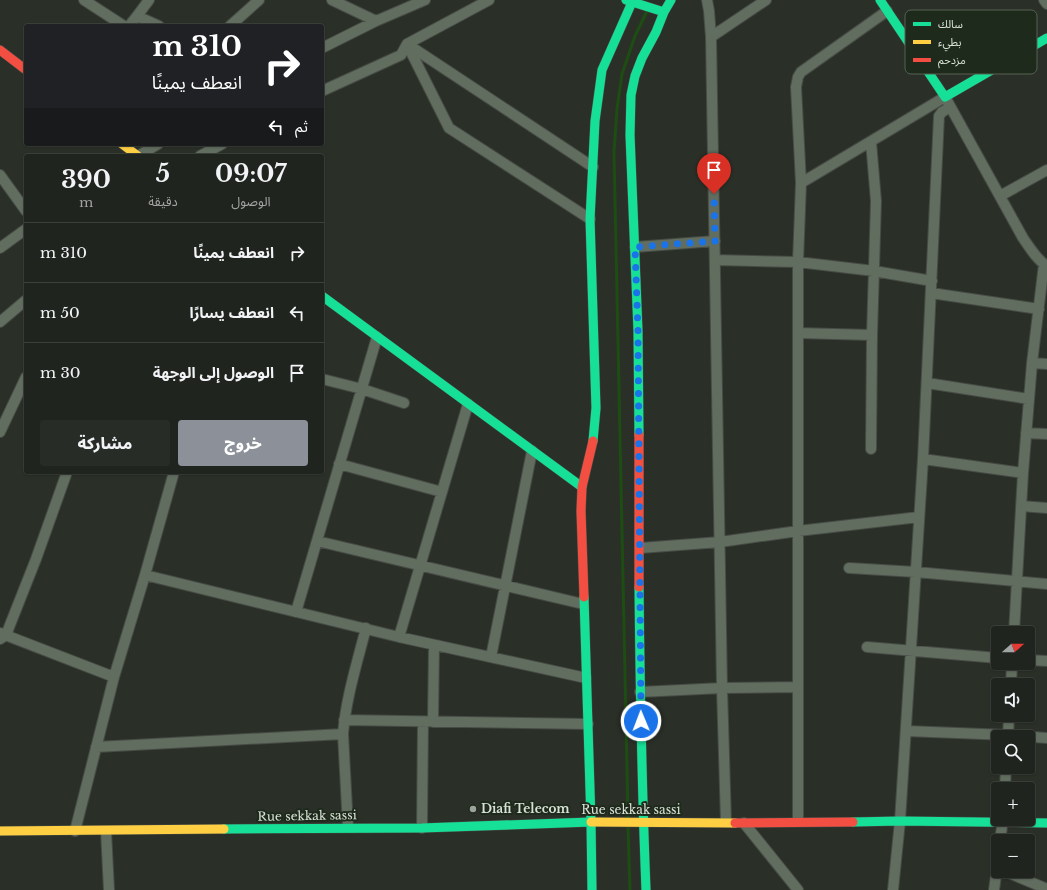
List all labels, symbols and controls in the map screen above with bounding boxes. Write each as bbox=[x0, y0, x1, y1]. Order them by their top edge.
legend bbox=[905, 10, 1037, 74]
text: سالك bbox=[938, 17, 963, 31]
text: 310 m bbox=[152, 29, 242, 64]
text: بطيء bbox=[938, 35, 961, 52]
icon: right bbox=[256, 40, 308, 92]
text: مزدحم bbox=[938, 53, 966, 69]
text: انعطف يمينًا bbox=[152, 72, 242, 94]
icon: left bbox=[265, 116, 287, 138]
text: ثم bbox=[295, 117, 308, 136]
pin bbox=[697, 153, 731, 194]
text: 5 bbox=[156, 159, 170, 188]
text: 09:07 bbox=[215, 159, 287, 188]
icon: arrive bbox=[703, 159, 725, 181]
text: 390 bbox=[61, 165, 111, 194]
text: دقيقة bbox=[148, 193, 178, 210]
text: الوصول bbox=[231, 193, 271, 210]
text: m bbox=[79, 194, 93, 211]
icon: right bbox=[286, 242, 308, 264]
text: 310 m bbox=[40, 243, 87, 262]
text: انعطف يمينًا bbox=[193, 243, 274, 262]
icon: left bbox=[286, 302, 308, 324]
text: 50 m bbox=[40, 303, 80, 322]
text: انعطف يسارًا bbox=[189, 303, 274, 322]
icon: arrive bbox=[286, 362, 308, 384]
text: 30 m bbox=[40, 363, 80, 382]
text: الوصول إلى الوجهة bbox=[153, 363, 274, 382]
button: مشاركة bbox=[40, 420, 170, 466]
button: خروج bbox=[178, 420, 308, 466]
north arrow bbox=[991, 626, 1035, 670]
map controls bbox=[991, 626, 1035, 878]
button: sound bbox=[991, 678, 1035, 722]
position arrow bbox=[620, 700, 662, 742]
button: search bbox=[991, 730, 1035, 774]
button: + bbox=[991, 782, 1035, 826]
place label: Diafi Telecom bbox=[481, 801, 570, 816]
street label: Rue sekkak sassi bbox=[581, 802, 681, 817]
marker: Diafi Telecom bbox=[468, 804, 478, 814]
street label: Rue sekkak sassi bbox=[257, 807, 357, 824]
button: − bbox=[991, 834, 1035, 878]

